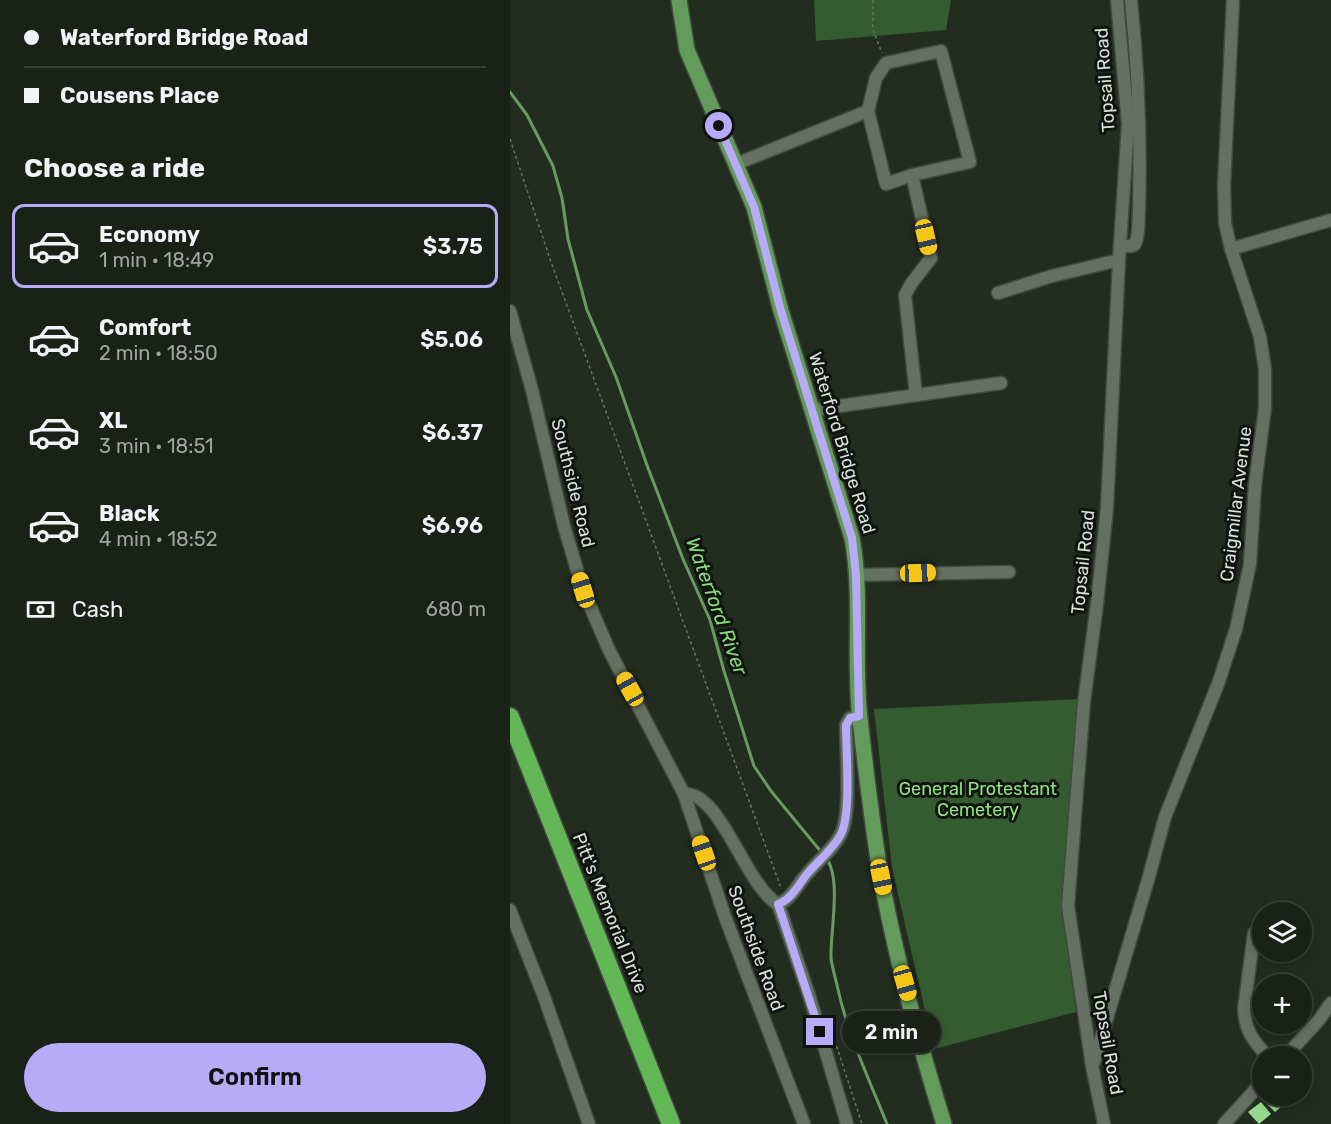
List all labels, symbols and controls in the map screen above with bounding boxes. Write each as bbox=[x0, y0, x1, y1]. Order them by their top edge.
text: Waterford Bridge Road bbox=[60, 24, 308, 51]
street label: Topsail Road bbox=[1090, 27, 1120, 133]
text: Cousens Place bbox=[60, 82, 219, 109]
route start bbox=[705, 112, 732, 139]
text: Choose a ride bbox=[24, 152, 205, 184]
car bbox=[913, 217, 939, 257]
icon: car bbox=[27, 219, 81, 273]
text: Economy bbox=[99, 221, 200, 248]
text: $3.75 bbox=[423, 233, 483, 260]
text: 1 min · 18:49 bbox=[99, 248, 214, 272]
icon: car bbox=[27, 312, 81, 366]
text: Comfort bbox=[99, 314, 191, 341]
text: $5.06 bbox=[420, 326, 483, 353]
text: 2 min · 18:50 bbox=[99, 341, 218, 365]
street label: Waterford Bridge Road bbox=[804, 350, 880, 536]
icon: car bbox=[27, 405, 81, 459]
text: XL bbox=[99, 407, 127, 434]
street label: Southside Road bbox=[546, 416, 600, 550]
text: $6.37 bbox=[422, 419, 483, 446]
street label: Craigmillar Avenue bbox=[1216, 425, 1256, 583]
text: 3 min · 18:51 bbox=[99, 434, 214, 458]
icon: car bbox=[27, 498, 81, 552]
text: Black bbox=[99, 500, 160, 527]
street label: Topsail Road bbox=[1067, 509, 1099, 615]
text: $6.96 bbox=[422, 512, 483, 539]
text: 4 min · 18:52 bbox=[99, 527, 217, 551]
water label: Waterford River bbox=[681, 534, 754, 679]
car bbox=[900, 563, 936, 583]
car bbox=[569, 570, 597, 610]
icon: cash bbox=[24, 593, 57, 626]
text: Cash bbox=[72, 596, 123, 623]
text: 680 m bbox=[426, 597, 486, 621]
car bbox=[613, 669, 647, 709]
park label: General Protestant Cemetery bbox=[899, 778, 1057, 821]
street label: Pitt's Memorial Drive bbox=[568, 830, 652, 996]
car bbox=[690, 833, 718, 873]
car bbox=[868, 858, 894, 896]
street label: Southside Road bbox=[723, 882, 789, 1014]
map controls bbox=[1252, 902, 1312, 1106]
button: layers bbox=[1252, 902, 1312, 962]
car bbox=[891, 963, 919, 1003]
button: + bbox=[1252, 974, 1312, 1034]
street label: Topsail Road bbox=[1088, 990, 1128, 1096]
callout: 2 min bbox=[841, 1011, 940, 1053]
route end bbox=[806, 1018, 833, 1045]
text: 2 min bbox=[865, 1020, 918, 1044]
button: Confirm bbox=[24, 1043, 486, 1112]
button: − bbox=[1252, 1046, 1312, 1106]

